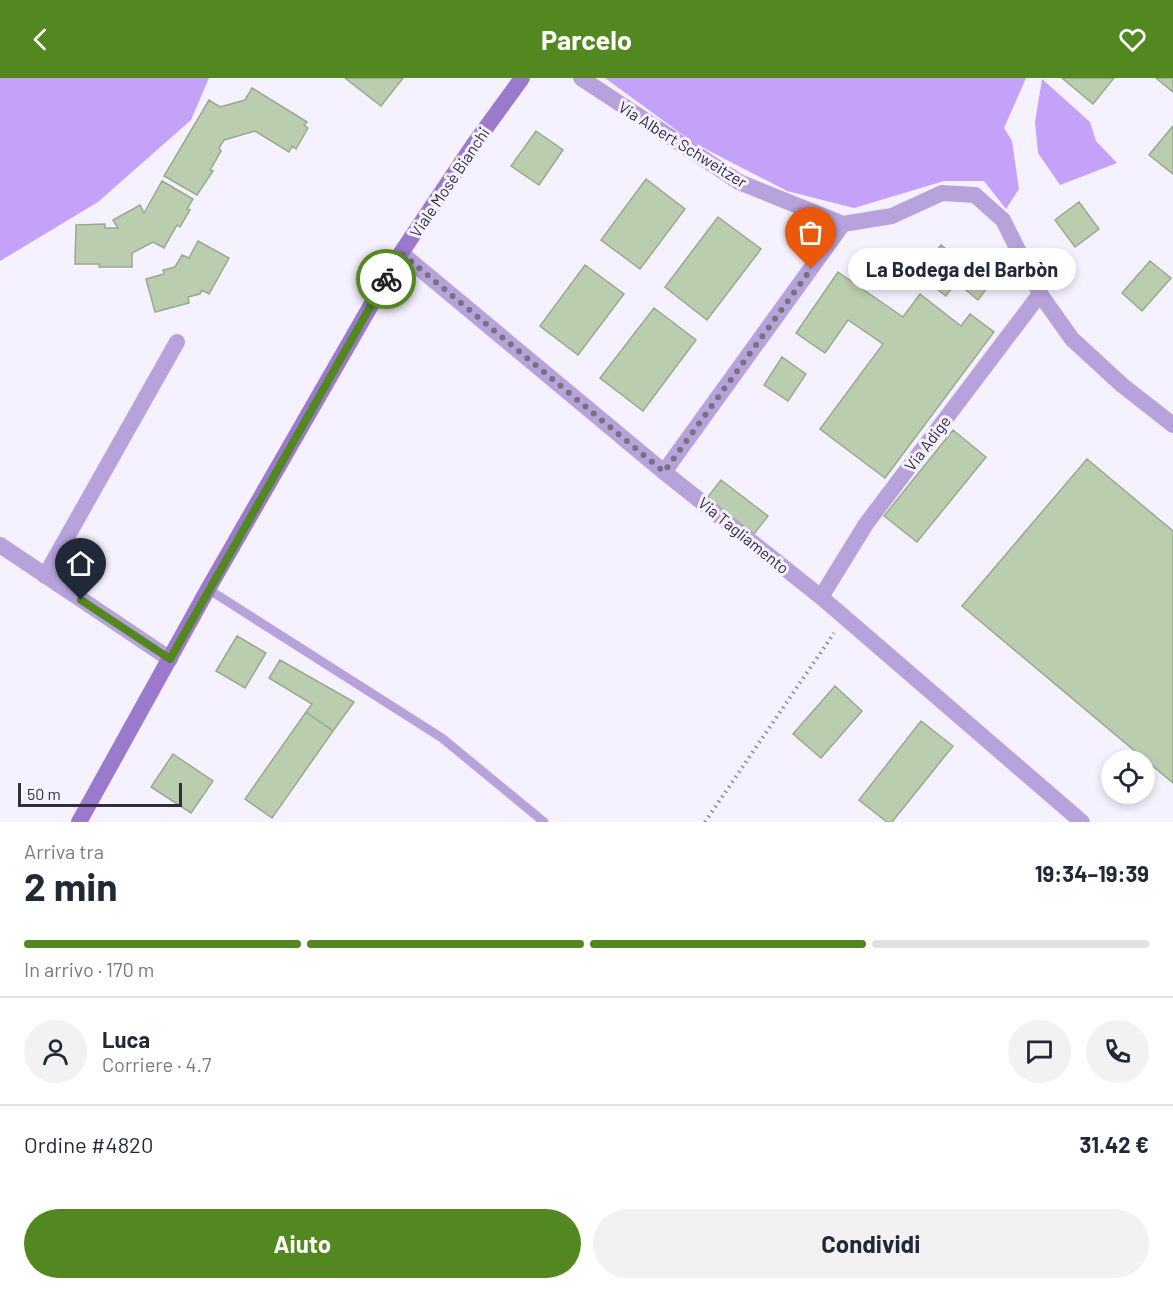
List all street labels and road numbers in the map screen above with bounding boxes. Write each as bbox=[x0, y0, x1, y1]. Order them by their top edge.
street label: Via Albert Schweitzer bbox=[615, 97, 751, 191]
street label: Viale Mosè Bianchi bbox=[405, 123, 493, 241]
street label: Via Adige bbox=[900, 412, 954, 474]
street label: Via Tagliamento bbox=[695, 493, 793, 577]

